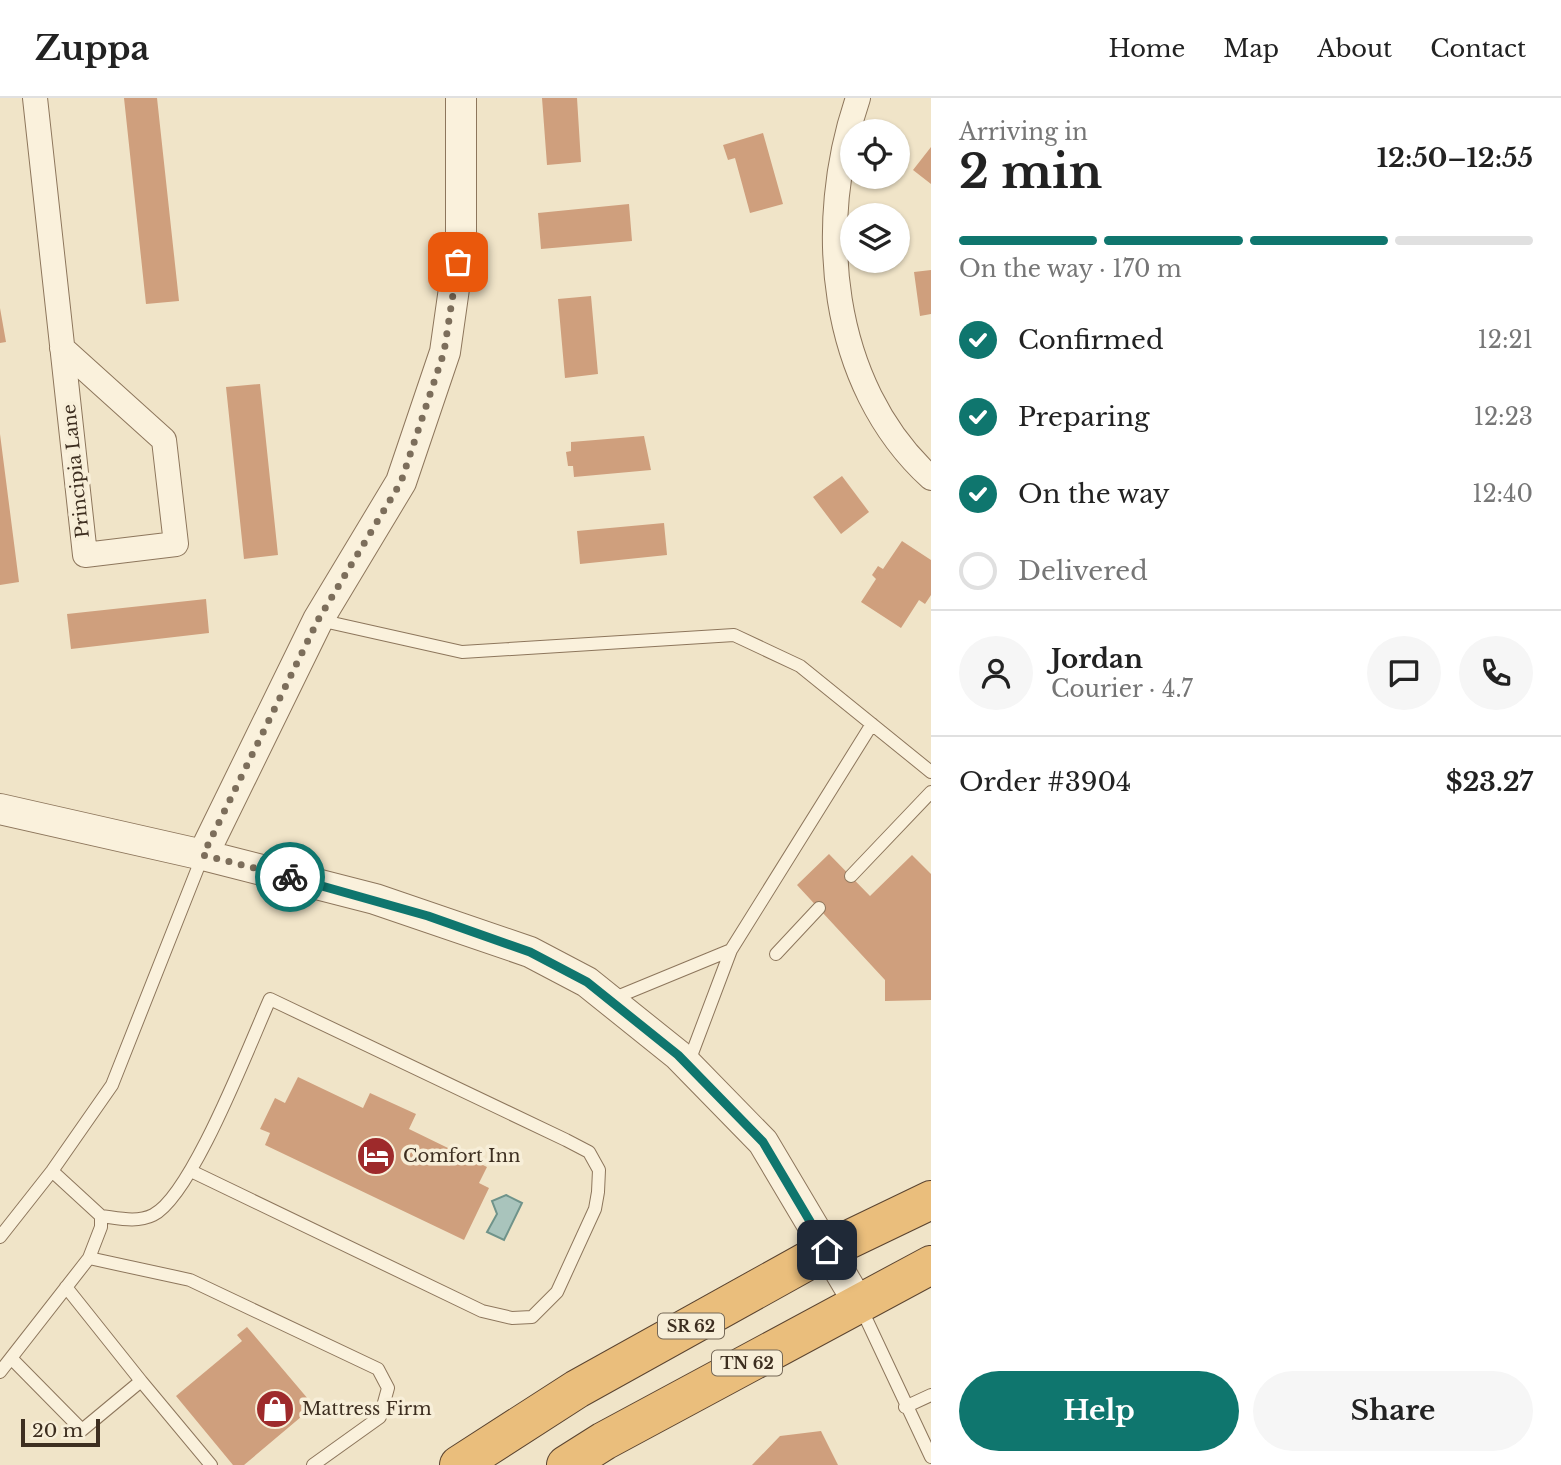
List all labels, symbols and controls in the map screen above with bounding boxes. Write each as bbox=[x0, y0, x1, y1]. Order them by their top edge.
text: Zuppa bbox=[35, 28, 149, 69]
text: Home bbox=[1109, 34, 1185, 63]
text: Map bbox=[1223, 34, 1279, 63]
text: About bbox=[1317, 34, 1392, 63]
text: Contact bbox=[1430, 34, 1526, 63]
text: Arriving in bbox=[959, 118, 1088, 146]
map controls bbox=[840, 119, 910, 273]
button: locate bbox=[840, 119, 910, 189]
text: 12:50–12:55 bbox=[1377, 142, 1533, 174]
text: 2 min bbox=[959, 143, 1102, 200]
button: layers bbox=[840, 203, 910, 273]
pin bbox=[428, 232, 488, 292]
icon: bag bbox=[439, 243, 477, 281]
text: On the way · 170 m bbox=[959, 255, 1182, 283]
icon: check bbox=[959, 321, 997, 359]
text: Confirmed bbox=[1018, 324, 1163, 356]
text: 12:21 bbox=[1478, 326, 1533, 354]
icon: check bbox=[959, 398, 997, 436]
text: Preparing bbox=[1018, 401, 1150, 433]
street label: Principia Lane bbox=[58, 403, 94, 539]
text: 12:23 bbox=[1474, 403, 1533, 431]
icon: check bbox=[959, 475, 997, 513]
text: On the way bbox=[1018, 478, 1170, 510]
text: 12:40 bbox=[1472, 480, 1533, 508]
text: Delivered bbox=[1018, 555, 1148, 587]
button: person bbox=[959, 636, 1033, 710]
button: chat bbox=[1367, 636, 1441, 710]
button: phone bbox=[1459, 636, 1533, 710]
text: Jordan bbox=[1051, 643, 1143, 675]
text: Courier · 4.7 bbox=[1051, 675, 1193, 703]
text: Order #3904 bbox=[959, 766, 1131, 798]
text: $23.27 bbox=[1446, 766, 1533, 798]
courier bbox=[255, 842, 325, 912]
icon: bike bbox=[271, 858, 309, 896]
hotel icon: Comfort Inn bbox=[355, 1135, 397, 1177]
place label: Comfort Inn bbox=[403, 1145, 520, 1167]
pin bbox=[797, 1220, 857, 1280]
icon: home bbox=[808, 1231, 846, 1269]
road number: SR 62 bbox=[658, 1314, 724, 1338]
road number: TN 62 bbox=[712, 1350, 782, 1376]
button: Help bbox=[959, 1371, 1239, 1451]
button: Share bbox=[1253, 1371, 1533, 1451]
shop icon: Mattress Firm bbox=[254, 1388, 296, 1430]
place label: Mattress Firm bbox=[302, 1398, 432, 1420]
scale bar bbox=[21, 1416, 100, 1448]
text: 20 m bbox=[32, 1419, 83, 1442]

